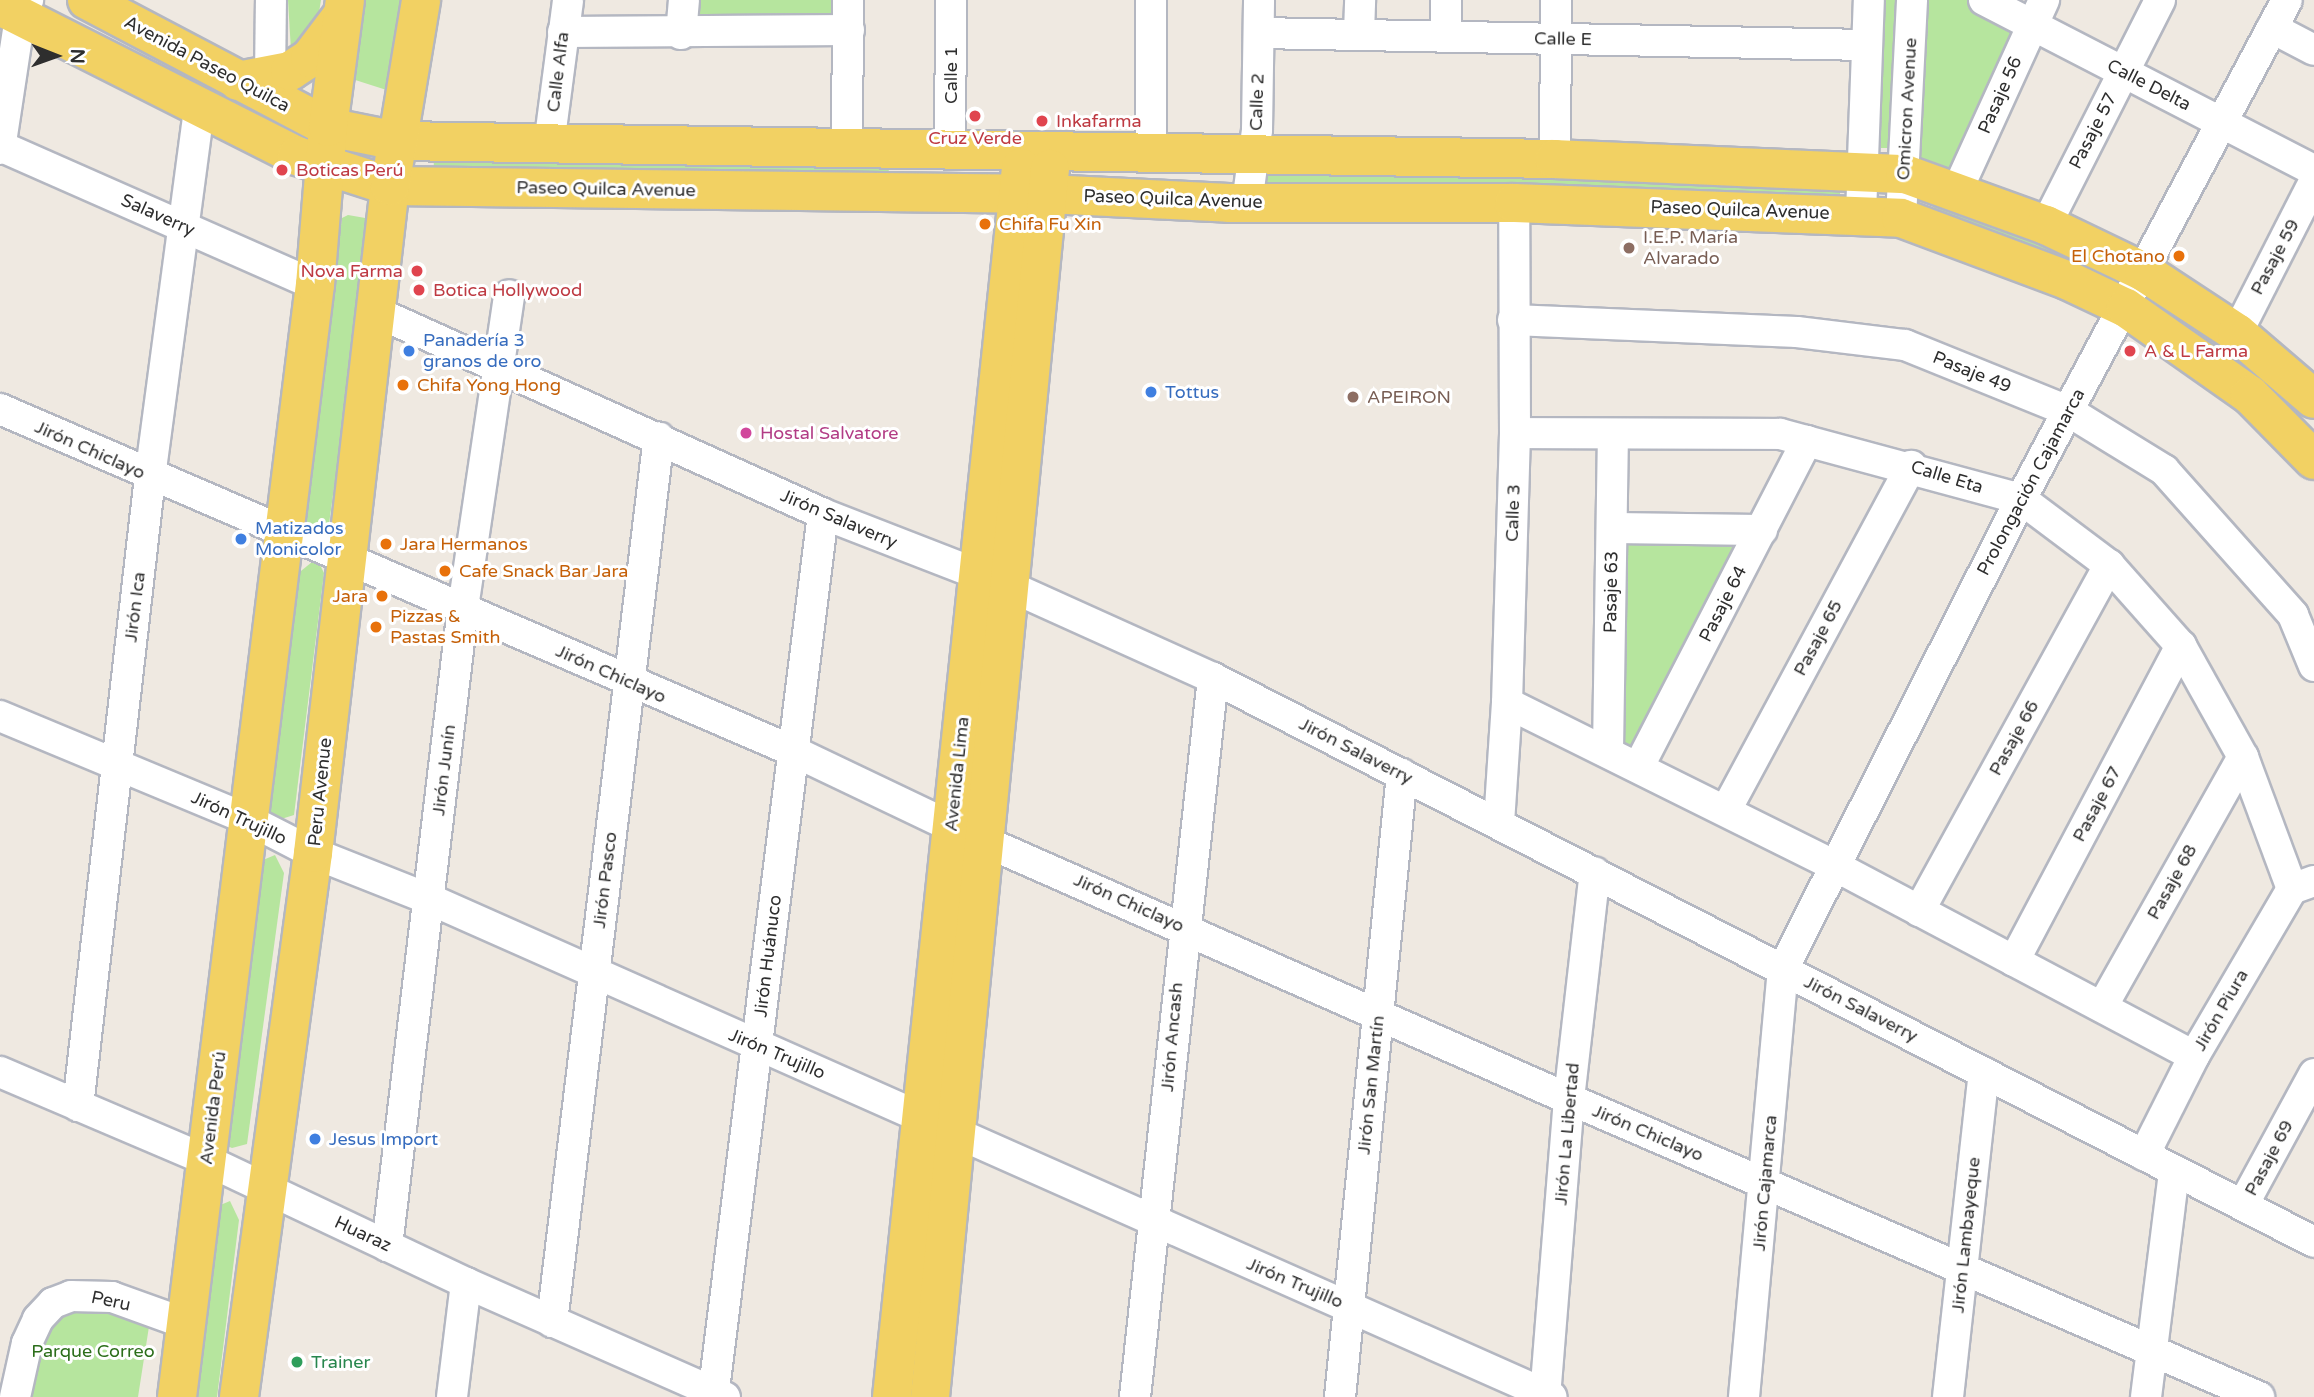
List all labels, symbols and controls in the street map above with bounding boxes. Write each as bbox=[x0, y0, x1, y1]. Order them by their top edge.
street label: Avenida Paseo Quilca bbox=[121, 11, 293, 117]
north arrow bbox=[21, 21, 91, 91]
street label: Calle E bbox=[1534, 28, 1592, 50]
street label: Calle Alfa bbox=[542, 31, 574, 113]
street label: Omicron Avenue bbox=[1892, 37, 1922, 181]
street label: Calle 1 bbox=[940, 46, 962, 104]
text: N bbox=[66, 49, 88, 64]
street label: Pasaje 56 bbox=[1973, 53, 2027, 137]
street label: Calle Delta bbox=[2103, 55, 2195, 115]
street label: Calle 2 bbox=[1245, 73, 1269, 131]
street label: Pasaje 57 bbox=[2065, 89, 2121, 173]
marker: Cruz Verde bbox=[967, 108, 983, 124]
place label: Inkafarma bbox=[1056, 110, 1142, 132]
marker: Inkafarma bbox=[1034, 113, 1050, 129]
place label: Cruz Verde bbox=[928, 127, 1022, 149]
place label: Boticas Perú bbox=[296, 159, 404, 181]
marker: Boticas Perú bbox=[274, 162, 290, 178]
street label: Paseo Quilca Avenue bbox=[516, 177, 696, 201]
street label: Paseo Quilca Avenue bbox=[1083, 185, 1263, 213]
street label: Salaverry bbox=[118, 189, 198, 241]
street label: Paseo Quilca Avenue bbox=[1650, 196, 1830, 224]
place label: Chifa Fu Xin bbox=[999, 213, 1102, 235]
street label: Pasaje 59 bbox=[2246, 215, 2304, 299]
marker: Chifa Fu Xin bbox=[977, 216, 993, 232]
place label: I.E.P. María Alvarado bbox=[1643, 227, 1738, 270]
marker: I.E.P. María Alvarado bbox=[1621, 240, 1637, 256]
place label: El Chotano bbox=[2071, 245, 2165, 267]
marker: El Chotano bbox=[2171, 248, 2187, 264]
place label: Nova Farma bbox=[301, 260, 403, 282]
marker: Nova Farma bbox=[409, 263, 425, 279]
place label: Botica Hollywood bbox=[433, 279, 582, 301]
marker: Botica Hollywood bbox=[411, 282, 427, 298]
place label: Panadería 3 granos de oro bbox=[423, 330, 541, 372]
place label: A & L Farma bbox=[2144, 340, 2248, 362]
marker: Panadería 3 granos de oro bbox=[401, 343, 417, 359]
marker: A & L Farma bbox=[2122, 343, 2138, 359]
street label: Pasaje 49 bbox=[1930, 347, 2014, 397]
place label: Chifa Yong Hong bbox=[417, 374, 561, 396]
marker: Chifa Yong Hong bbox=[395, 377, 411, 393]
place label: Tottus bbox=[1165, 381, 1219, 403]
marker: Tottus bbox=[1143, 384, 1159, 400]
street label: Prolongación Cajamarca bbox=[1973, 385, 2089, 579]
place label: APEIRON bbox=[1367, 386, 1451, 408]
marker: APEIRON bbox=[1345, 389, 1361, 405]
street label: Jirón Chiclayo bbox=[31, 416, 149, 484]
place label: Hostal Salvatore bbox=[760, 422, 899, 444]
marker: Hostal Salvatore bbox=[738, 425, 754, 441]
street label: Calle Eta bbox=[1908, 456, 1986, 498]
street label: Calle 3 bbox=[1501, 484, 1525, 542]
street label: Jirón Salaverry bbox=[777, 485, 901, 553]
place label: Matizados Monicolor bbox=[255, 518, 344, 560]
marker: Matizados Monicolor bbox=[233, 531, 249, 547]
place label: Jara Hermanos bbox=[400, 533, 528, 555]
marker: Jara Hermanos bbox=[378, 536, 394, 552]
street label: Pasaje 63 bbox=[1599, 551, 1623, 633]
place label: Cafe Snack Bar Jara bbox=[459, 560, 628, 582]
street label: Pasaje 64 bbox=[1695, 562, 1751, 646]
marker: Cafe Snack Bar Jara bbox=[437, 563, 453, 579]
street label: Jirón Ica bbox=[120, 571, 150, 643]
place label: Jara bbox=[332, 585, 368, 607]
marker: Jara bbox=[374, 588, 390, 604]
street label: Pasaje 65 bbox=[1789, 596, 1847, 680]
place label: Pizzas & Pastas Smith bbox=[390, 606, 500, 648]
marker: Pizzas & Pastas Smith bbox=[368, 619, 384, 635]
street label: Jirón Chiclayo bbox=[552, 640, 670, 708]
street label: Pasaje 66 bbox=[1985, 697, 2043, 779]
street label: Jirón Salaverry bbox=[1296, 713, 1416, 789]
street label: Avenida Lima bbox=[940, 715, 974, 833]
street label: Jirón Junín bbox=[428, 723, 460, 817]
street label: Peru Avenue bbox=[304, 737, 336, 847]
street label: Pasaje 67 bbox=[2068, 762, 2126, 846]
street label: Jirón Trujillo bbox=[188, 786, 290, 850]
street label: Jirón Pasco bbox=[588, 831, 622, 929]
street label: Pasaje 68 bbox=[2143, 841, 2201, 923]
street label: Jirón Chiclayo bbox=[1070, 869, 1188, 937]
street label: Jirón Huánuco bbox=[750, 894, 786, 1018]
street label: Jirón Piura bbox=[2189, 965, 2253, 1055]
street label: Jirón Salaverry bbox=[1801, 971, 1921, 1047]
street label: Jirón Ancash bbox=[1156, 981, 1188, 1093]
street label: Jirón San Martín bbox=[1353, 1014, 1389, 1156]
street label: Jirón Trujillo bbox=[725, 1024, 829, 1084]
street label: Avenida Perú bbox=[195, 1050, 231, 1166]
street label: Jirón La Libertad bbox=[1550, 1062, 1584, 1206]
street label: Jirón Chiclayo bbox=[1589, 1100, 1707, 1166]
street label: Jirón Cajamarca bbox=[1748, 1114, 1782, 1252]
street label: Pasaje 69 bbox=[2240, 1116, 2298, 1200]
place label: Jesus Import bbox=[329, 1128, 438, 1150]
marker: Jesus Import bbox=[307, 1131, 323, 1147]
street label: Jirón Lambayeque bbox=[1947, 1156, 1985, 1314]
street label: Huaraz bbox=[331, 1211, 395, 1257]
street label: Jirón Trujillo bbox=[1243, 1253, 1347, 1313]
street label: Peru bbox=[89, 1286, 133, 1316]
park label: Parque Correo bbox=[31, 1340, 155, 1362]
place label: Trainer bbox=[311, 1351, 370, 1373]
marker: Trainer bbox=[289, 1354, 305, 1370]

